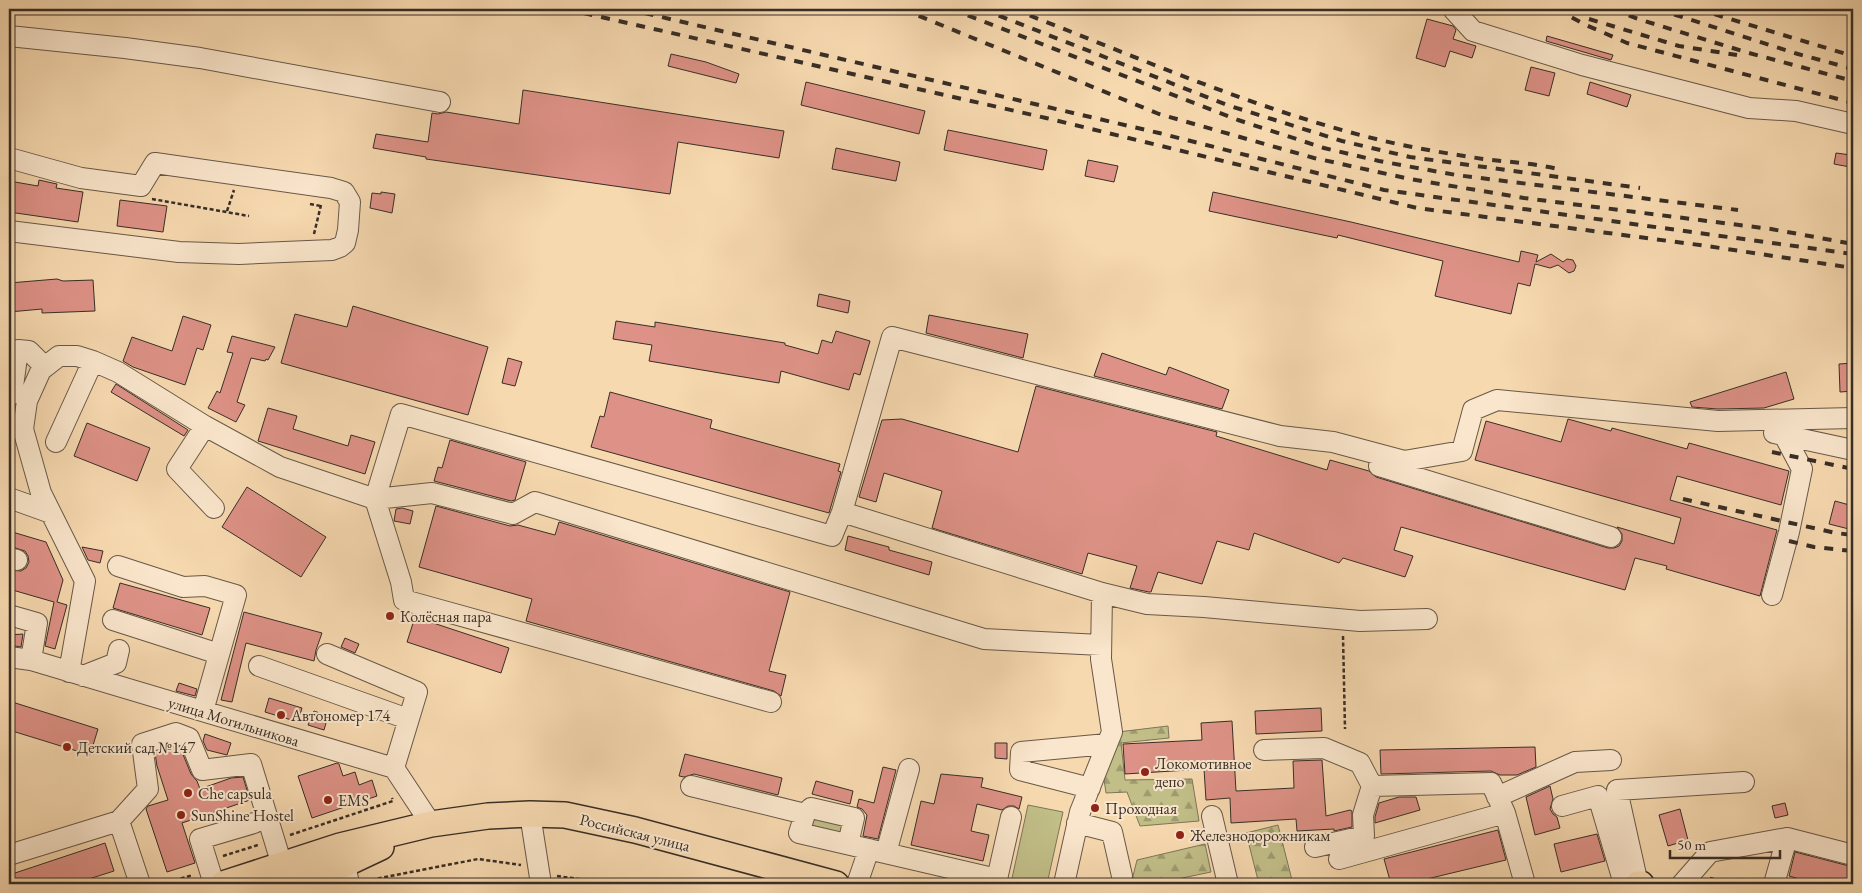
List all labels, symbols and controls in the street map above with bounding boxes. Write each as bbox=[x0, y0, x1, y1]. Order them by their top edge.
place label: Колёсная пара bbox=[400, 606, 492, 627]
marker: Колёсная пара bbox=[384, 610, 396, 622]
street label: улица Могильникова bbox=[166, 692, 302, 752]
place label: Автономер 174 bbox=[290, 705, 391, 726]
marker: Автономер 174 bbox=[275, 709, 287, 721]
place label: Детский сад №147 bbox=[77, 737, 195, 758]
marker: Детский сад №147 bbox=[61, 741, 73, 753]
place label: Локомотивное депо bbox=[1155, 753, 1252, 792]
marker: Локомотивное депо bbox=[1139, 766, 1151, 778]
place label: Che capsula bbox=[198, 783, 272, 804]
marker: Che capsula bbox=[182, 787, 194, 799]
place label: EMS bbox=[338, 790, 369, 811]
marker: EMS bbox=[322, 794, 334, 806]
place label: Проходная bbox=[1105, 798, 1177, 819]
marker: Проходная bbox=[1089, 802, 1101, 814]
place label: SunShine Hostel bbox=[191, 805, 294, 826]
marker: SunShine Hostel bbox=[175, 809, 187, 821]
street label: Российская улица bbox=[577, 809, 693, 857]
place label: Железнодорожникам bbox=[1189, 825, 1330, 846]
scale bar bbox=[1670, 828, 1780, 860]
marker: Железнодорожникам bbox=[1174, 829, 1186, 841]
text: 50 m bbox=[1677, 835, 1706, 854]

